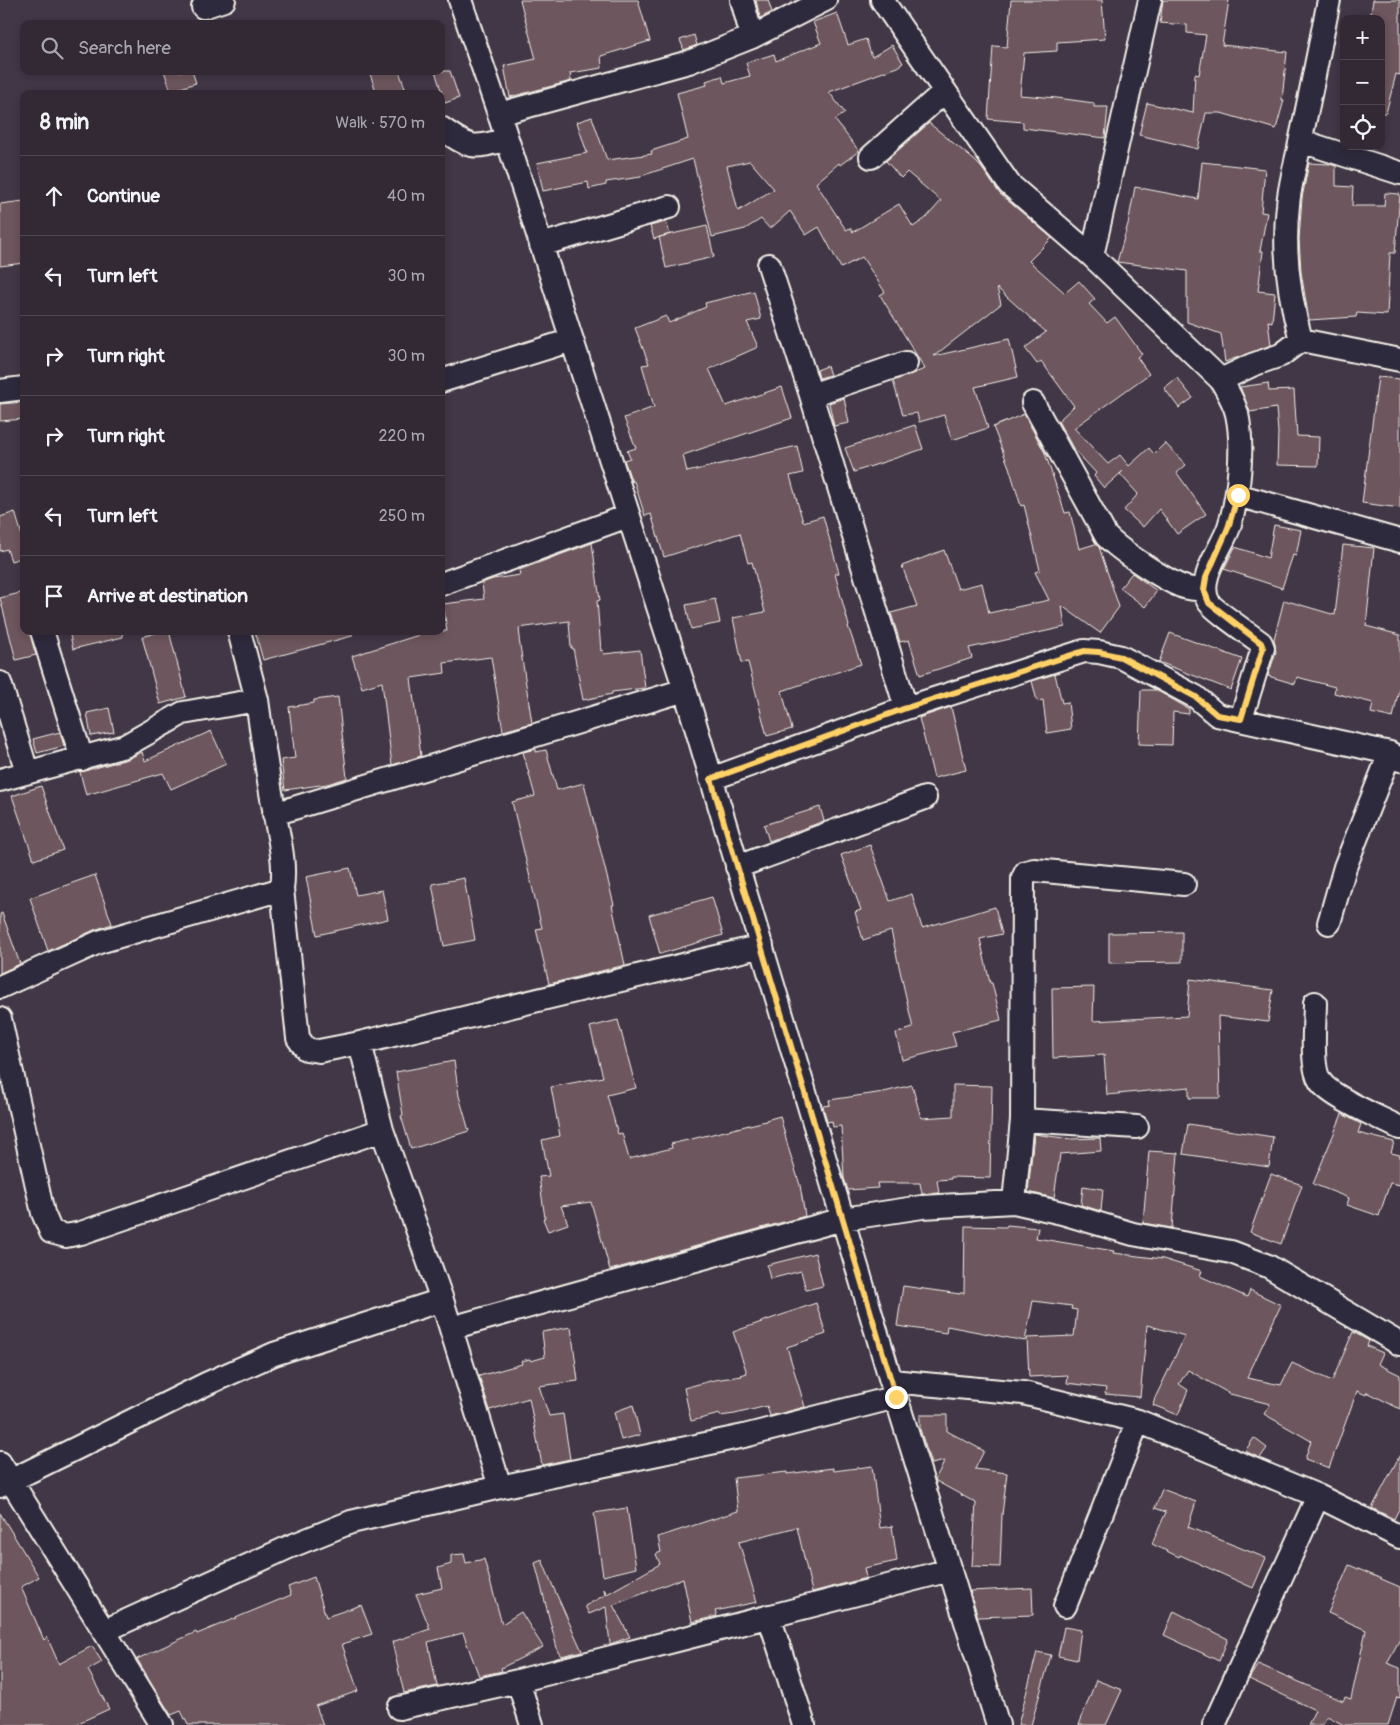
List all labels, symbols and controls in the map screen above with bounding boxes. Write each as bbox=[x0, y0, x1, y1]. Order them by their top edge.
map controls bbox=[1340, 15, 1385, 150]
button: + bbox=[1340, 15, 1385, 60]
search box bbox=[20, 20, 445, 75]
icon: search bbox=[38, 34, 66, 62]
text: Search here bbox=[78, 36, 171, 60]
button: − bbox=[1340, 60, 1385, 105]
button: locate bbox=[1340, 105, 1385, 150]
text: 8 min bbox=[40, 109, 89, 136]
text: Walk · 570 m bbox=[336, 113, 425, 133]
icon: ahead bbox=[40, 182, 68, 210]
text: Continue bbox=[87, 184, 160, 208]
text: 40 m bbox=[387, 186, 425, 206]
icon: left bbox=[40, 262, 68, 290]
text: Turn left bbox=[87, 264, 157, 288]
text: 30 m bbox=[387, 266, 425, 286]
icon: right bbox=[40, 342, 68, 370]
text: Turn right bbox=[87, 344, 165, 368]
text: 30 m bbox=[387, 346, 425, 366]
icon: right bbox=[40, 422, 68, 450]
text: Turn right bbox=[87, 424, 165, 448]
text: 220 m bbox=[379, 426, 425, 446]
route start bbox=[1227, 484, 1250, 507]
icon: left bbox=[40, 502, 68, 530]
text: Turn left bbox=[87, 504, 157, 528]
text: 250 m bbox=[379, 506, 425, 526]
icon: arrive bbox=[40, 582, 68, 610]
text: Arrive at destination bbox=[87, 584, 248, 608]
route end bbox=[885, 1386, 908, 1409]

